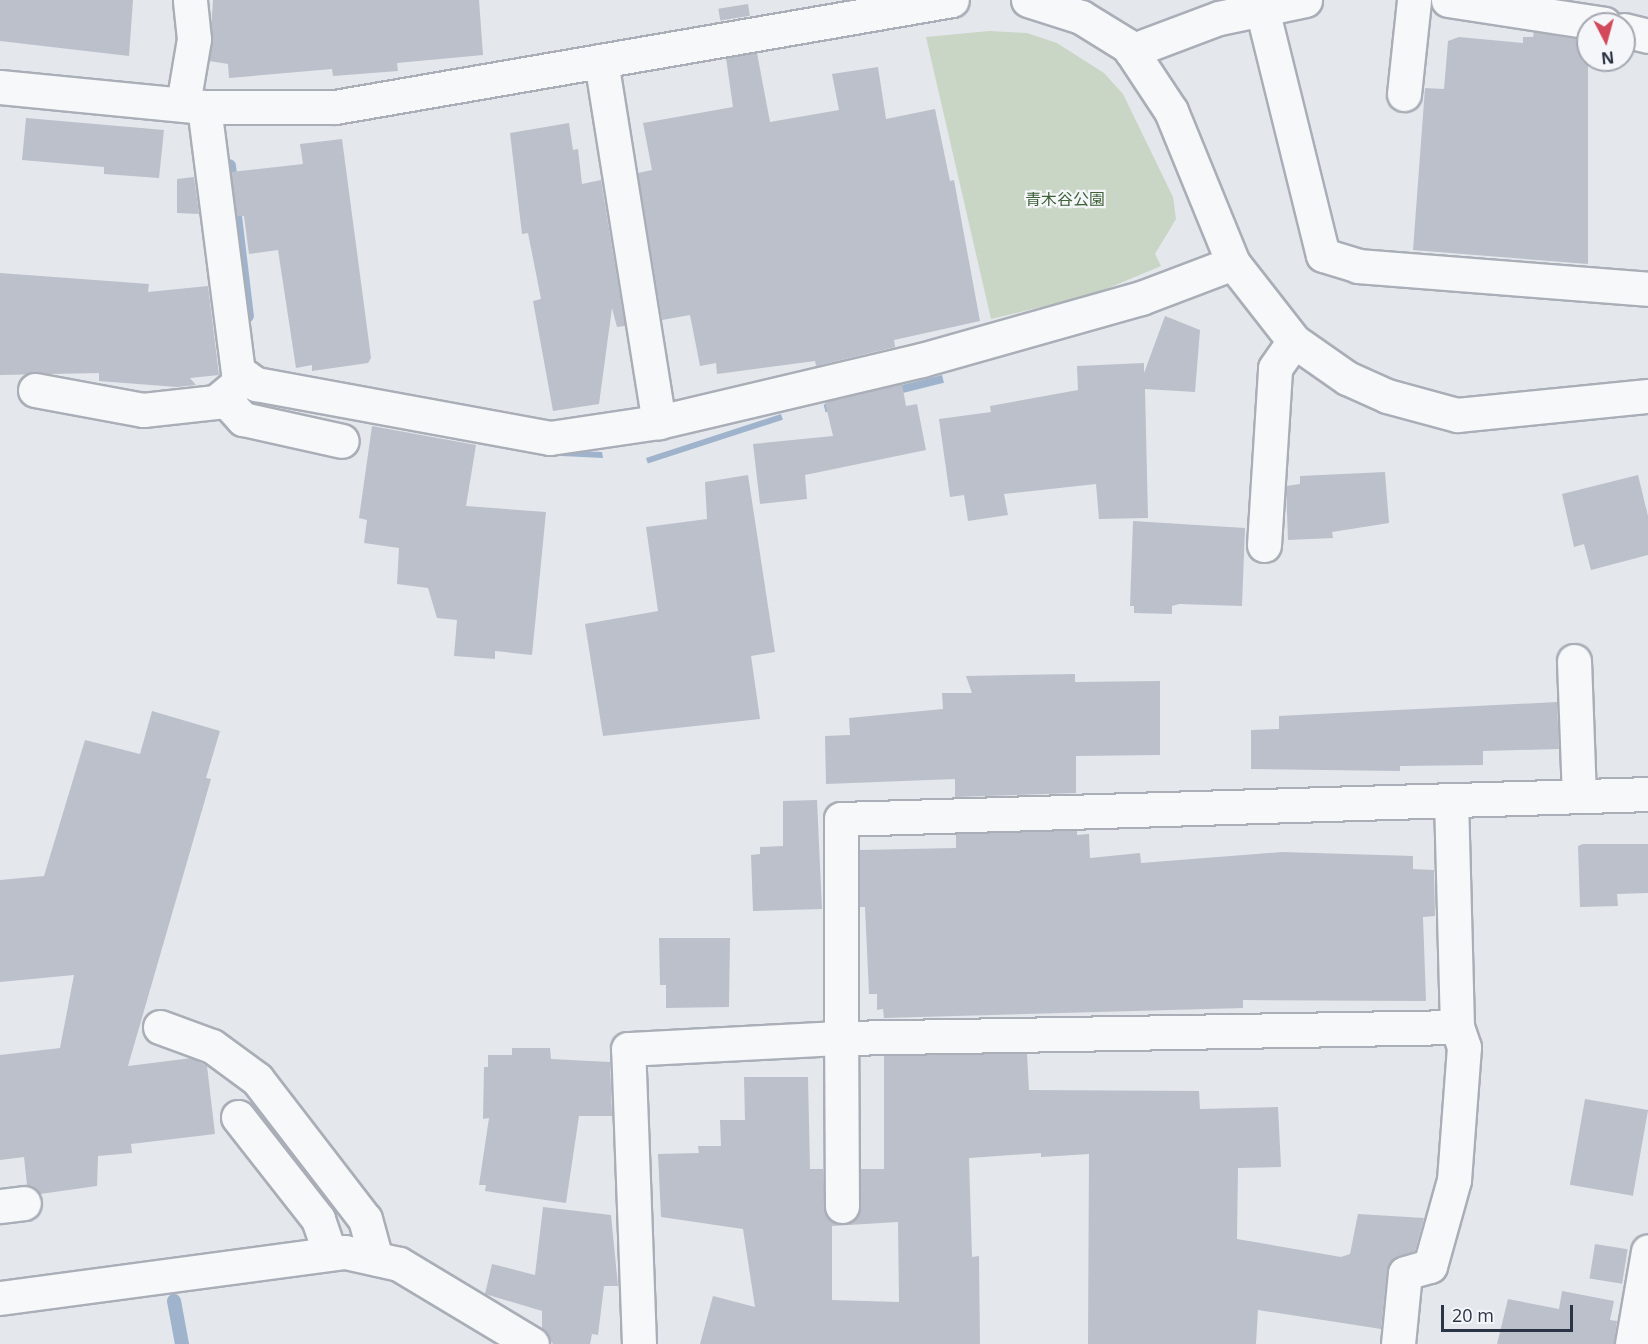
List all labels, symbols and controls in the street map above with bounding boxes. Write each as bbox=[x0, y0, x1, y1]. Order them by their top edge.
north arrow bbox=[1576, 12, 1636, 72]
text: N bbox=[1600, 46, 1615, 70]
park label: 青木谷公園 bbox=[1025, 189, 1105, 209]
scale bar bbox=[1444, 1293, 1576, 1331]
text: 20 m bbox=[1452, 1303, 1494, 1327]

